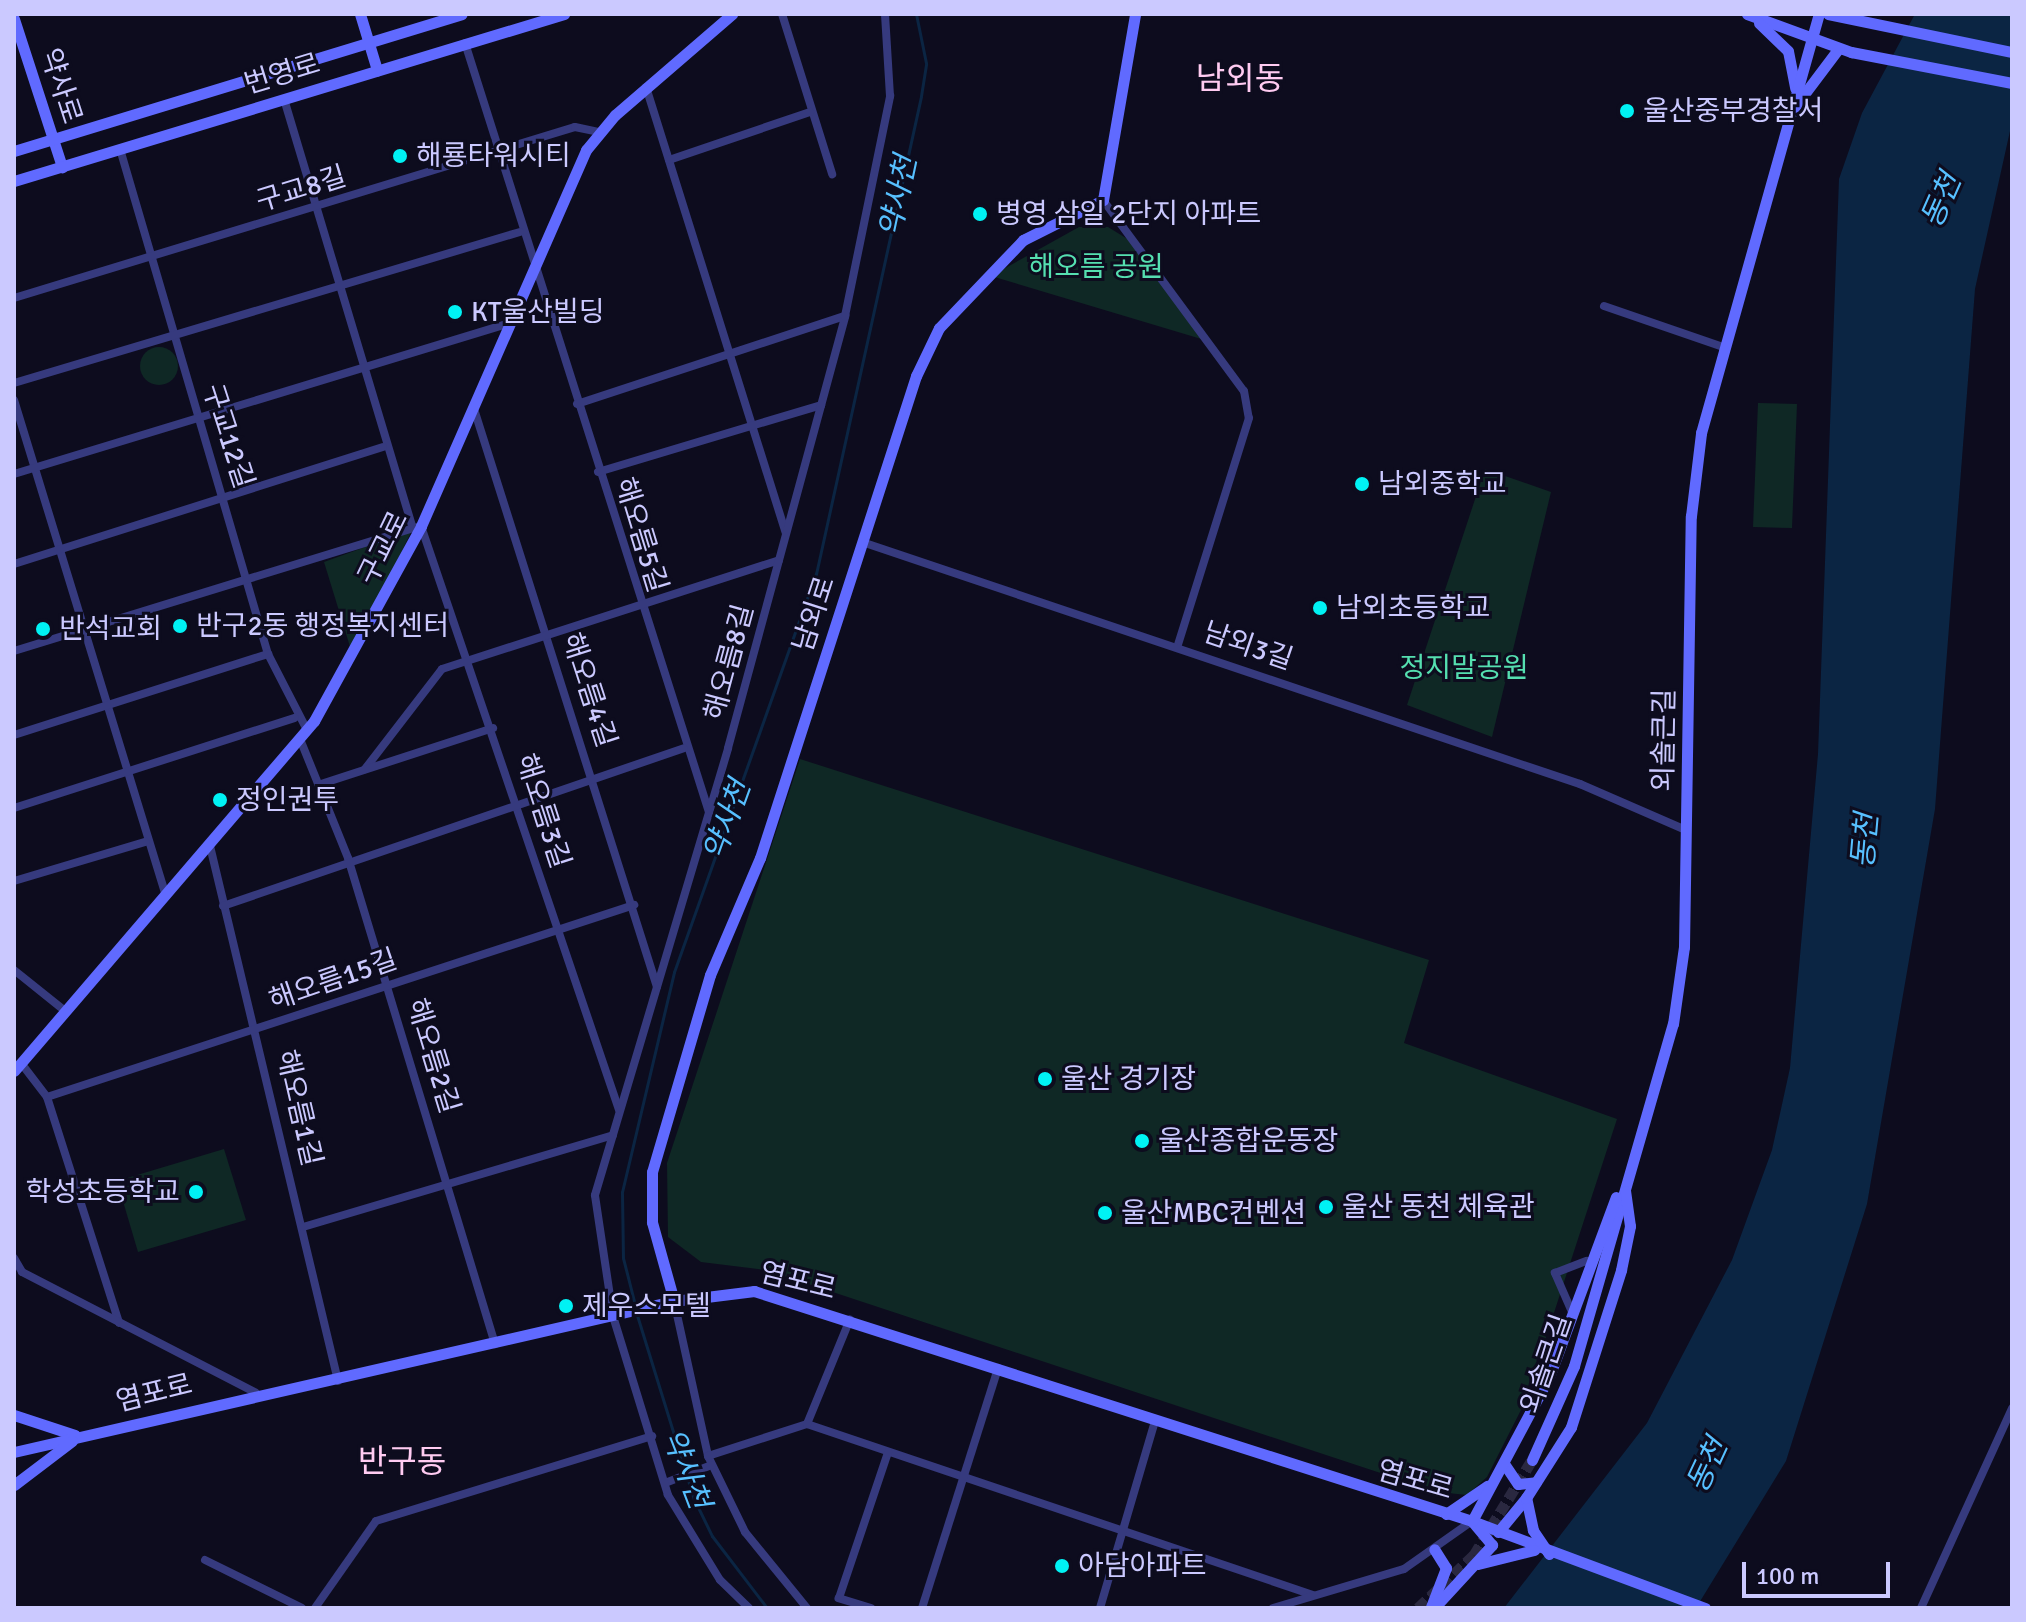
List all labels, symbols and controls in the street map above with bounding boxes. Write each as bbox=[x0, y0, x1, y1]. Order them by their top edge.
street label: 약사로 bbox=[33, 44, 89, 128]
street label: 번영로 bbox=[240, 47, 324, 101]
district label: 남외동 bbox=[1196, 60, 1284, 98]
place label: 울산중부경찰서 bbox=[1643, 94, 1823, 128]
marker: 울산중부경찰서 bbox=[1618, 102, 1636, 120]
place label: 해룡타워시티 bbox=[416, 139, 571, 173]
marker: 해룡타워시티 bbox=[391, 147, 409, 165]
water label: 약사천 bbox=[873, 153, 925, 241]
street label: 구교8길 bbox=[252, 159, 350, 219]
water label: 동천 bbox=[1914, 168, 1970, 234]
place label: 병영 삼일 2단지 아파트 bbox=[996, 197, 1261, 231]
marker: 병영 삼일 2단지 아파트 bbox=[971, 205, 989, 223]
park label: 해오름 공원 bbox=[1029, 250, 1163, 284]
place label: KT울산빌딩 bbox=[471, 295, 605, 329]
marker: KT울산빌딩 bbox=[446, 303, 464, 321]
street label: 구교12길 bbox=[195, 380, 261, 492]
place label: 남외중학교 bbox=[1378, 467, 1507, 501]
street label: 해오름5길 bbox=[608, 474, 674, 596]
marker: 남외중학교 bbox=[1353, 475, 1371, 493]
street label: 구교로 bbox=[351, 506, 415, 590]
street label: 남외로 bbox=[786, 572, 842, 656]
place label: 남외초등학교 bbox=[1336, 591, 1491, 625]
marker: 남외초등학교 bbox=[1311, 599, 1329, 617]
street label: 해오름8길 bbox=[697, 601, 761, 723]
place label: 반구2동 행정복지센터 bbox=[196, 609, 449, 643]
place label: 반석교회 bbox=[59, 612, 162, 646]
street label: 남외3길 bbox=[1199, 615, 1297, 677]
marker: 반구2동 행정복지센터 bbox=[171, 617, 189, 635]
marker: 반석교회 bbox=[34, 620, 52, 638]
street label: 해오름4길 bbox=[555, 629, 623, 751]
park label: 정지말공원 bbox=[1400, 651, 1528, 685]
street label: 외솔큰길 bbox=[1646, 688, 1682, 792]
street label: 해오름3길 bbox=[509, 750, 577, 872]
water label: 약사천 bbox=[697, 776, 759, 866]
place label: 정인권투 bbox=[236, 783, 339, 817]
marker: 정인권투 bbox=[211, 791, 229, 809]
water label: 동천 bbox=[1846, 812, 1886, 870]
street label: 해오름15길 bbox=[265, 942, 401, 1018]
street label: 해오름2길 bbox=[400, 995, 466, 1117]
street label: 해오름1길 bbox=[269, 1047, 329, 1169]
place label: 울산 경기장 bbox=[1061, 1062, 1196, 1096]
marker: 울산 경기장 bbox=[1036, 1070, 1054, 1088]
place label: 울산종합운동장 bbox=[1158, 1124, 1338, 1158]
marker: 울산종합운동장 bbox=[1133, 1132, 1151, 1150]
place label: 학성초등학교 bbox=[25, 1175, 180, 1209]
marker: 학성초등학교 bbox=[187, 1183, 205, 1201]
place label: 울산 동천 체육관 bbox=[1342, 1190, 1535, 1224]
place label: 울산MBC컨벤션 bbox=[1121, 1196, 1306, 1230]
marker: 울산 동천 체육관 bbox=[1317, 1198, 1335, 1216]
marker: 울산MBC컨벤션 bbox=[1096, 1204, 1114, 1222]
street label: 염포로 bbox=[756, 1255, 840, 1307]
place label: 제우스모텔 bbox=[582, 1289, 711, 1323]
marker: 제우스모텔 bbox=[557, 1297, 575, 1315]
street label: 외솔큰길 bbox=[1513, 1310, 1579, 1418]
street label: 염포로 bbox=[112, 1367, 196, 1419]
water label: 약사천 bbox=[653, 1424, 717, 1514]
water label: 동천 bbox=[1680, 1433, 1736, 1499]
district label: 반구동 bbox=[358, 1443, 446, 1481]
street label: 염포로 bbox=[1373, 1453, 1457, 1507]
scale bar bbox=[1746, 1546, 1894, 1596]
place label: 아담아파트 bbox=[1078, 1549, 1207, 1583]
marker: 아담아파트 bbox=[1053, 1557, 1071, 1575]
text: 100 m bbox=[1756, 1561, 1819, 1591]

